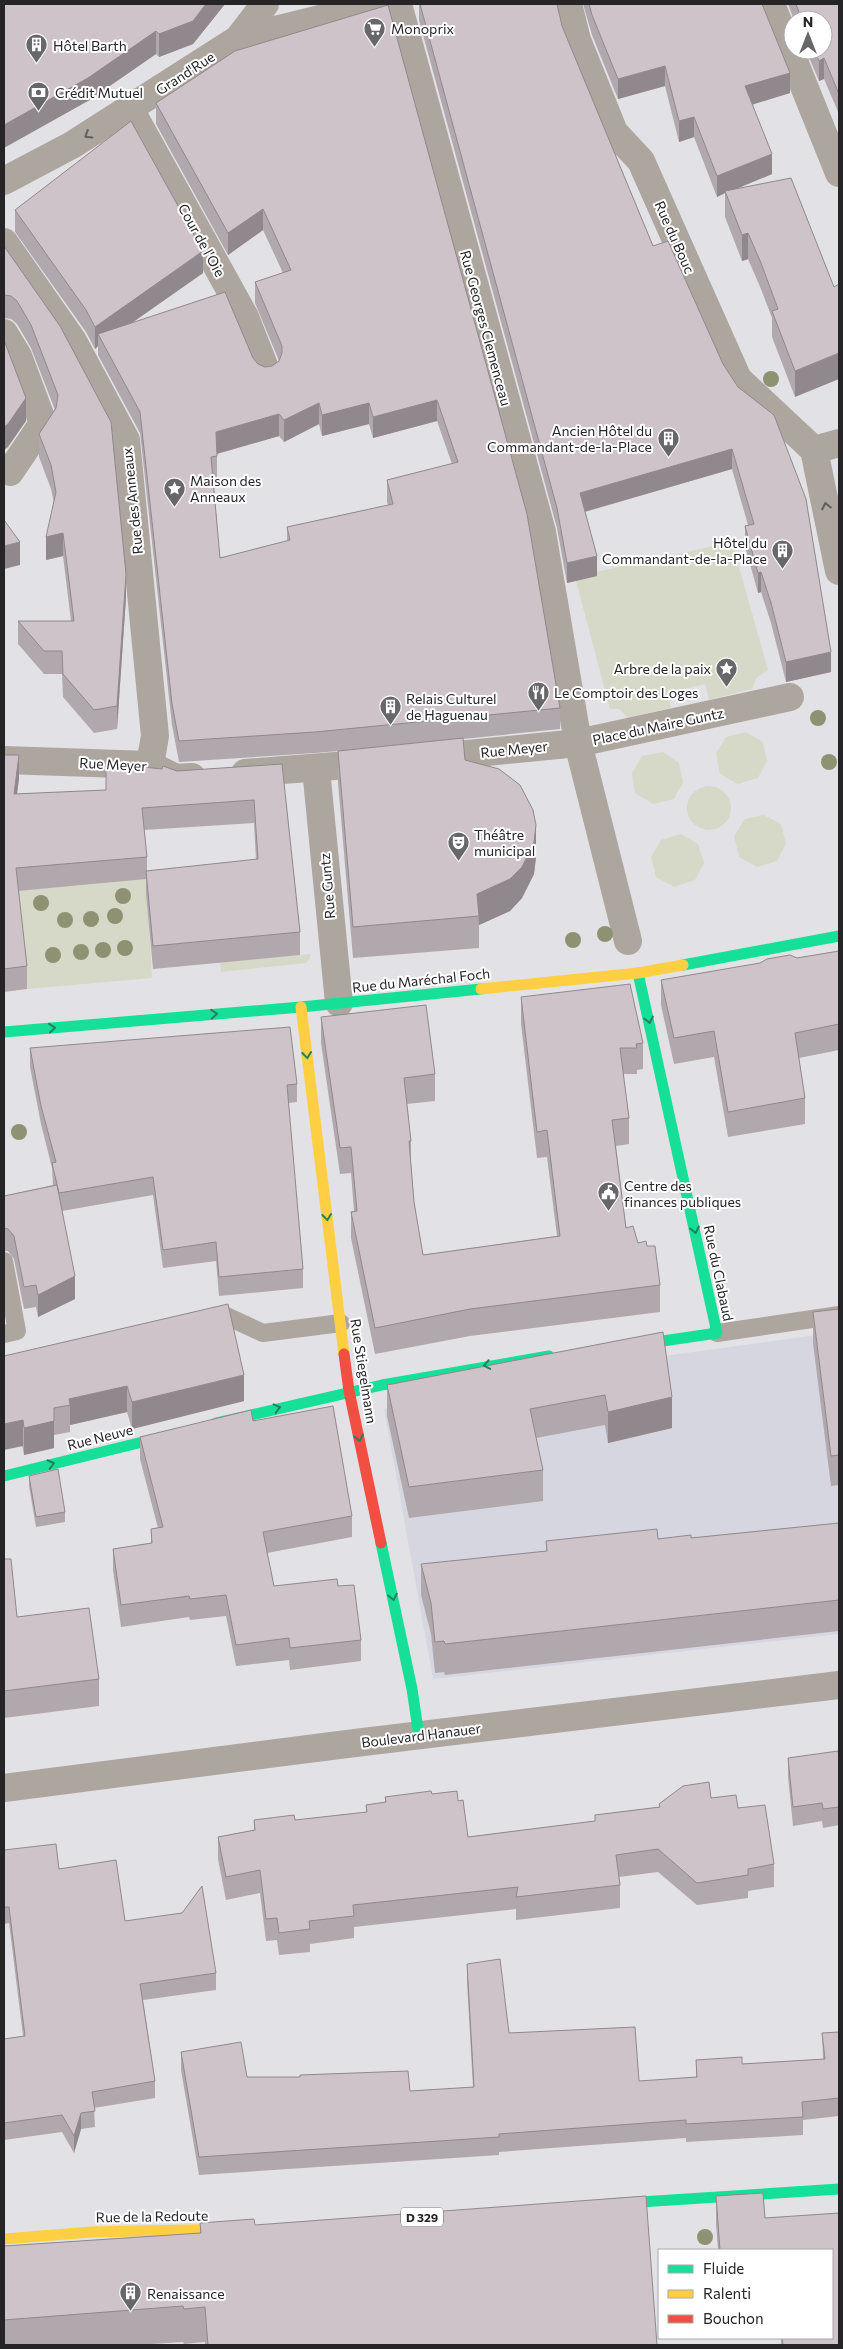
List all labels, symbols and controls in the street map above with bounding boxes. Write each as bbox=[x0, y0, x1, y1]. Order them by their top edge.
north arrow bbox=[783, 10, 833, 60]
text: N bbox=[803, 13, 813, 30]
supermarket icon: Monoprix bbox=[363, 16, 387, 47]
place label: Monoprix bbox=[391, 20, 455, 37]
building icon: Hôtel Barth bbox=[25, 33, 49, 64]
place label: Hôtel Barth bbox=[53, 37, 127, 54]
street label: Grand'Rue bbox=[152, 48, 218, 98]
bank icon: Crédit Mutuel bbox=[27, 80, 51, 111]
place label: Crédit Mutuel bbox=[55, 84, 143, 101]
one-way arrow bbox=[84, 128, 93, 138]
street label: Rue du Bouc bbox=[651, 198, 699, 276]
street label: Cour de l'Oie bbox=[175, 200, 229, 280]
street label: Rue Georges Clemenceau bbox=[457, 248, 515, 408]
place label: Ancien Hôtel du Commandant-de-la-Place bbox=[487, 422, 652, 455]
building icon: Ancien Hôtel du Commandant-de-la-Place bbox=[656, 426, 680, 457]
street label: Rue des Anneaux bbox=[118, 446, 146, 555]
place label: Maison des Anneaux bbox=[190, 472, 261, 505]
place icon: Maison des Anneaux bbox=[162, 476, 186, 507]
one-way arrow bbox=[821, 502, 831, 511]
place label: Hôtel du Commandant-de-la-Place bbox=[602, 534, 767, 567]
building icon: Hôtel du Commandant-de-la-Place bbox=[771, 538, 795, 569]
place icon: Arbre de la paix bbox=[715, 656, 739, 687]
place label: Arbre de la paix bbox=[614, 660, 712, 677]
restaurant icon: Le Comptoir des Loges bbox=[526, 680, 550, 711]
place label: Le Comptoir des Loges bbox=[554, 684, 698, 701]
place label: Relais Culturel de Haguenau bbox=[406, 690, 497, 723]
building icon: Relais Culturel de Haguenau bbox=[378, 694, 402, 725]
street label: Place du Maire Guntz bbox=[591, 704, 725, 748]
street label: Rue Meyer bbox=[479, 737, 549, 761]
street label: Rue Meyer bbox=[79, 754, 148, 774]
place label: Théâtre municipal bbox=[474, 826, 535, 859]
theatre icon: Théâtre municipal bbox=[446, 830, 470, 861]
street label: Rue Guntz bbox=[316, 852, 338, 920]
street label: Rue du Maréchal Foch bbox=[351, 964, 491, 996]
one-way arrow bbox=[210, 1009, 218, 1020]
one-way arrow bbox=[643, 1016, 654, 1025]
one-way arrow bbox=[49, 1022, 57, 1033]
one-way arrow bbox=[301, 1052, 312, 1060]
place label: Centre des finances publiques bbox=[624, 1177, 741, 1210]
public building icon: Centre des finances publiques bbox=[596, 1181, 620, 1212]
one-way arrow bbox=[321, 1213, 332, 1221]
street label: Rue du Clabaud bbox=[701, 1223, 737, 1323]
one-way arrow bbox=[689, 1226, 700, 1235]
street label: Rue Stiegelmann bbox=[347, 1317, 381, 1425]
one-way arrow bbox=[483, 1359, 491, 1369]
one-way arrow bbox=[272, 1404, 280, 1414]
street label: Rue Neuve bbox=[65, 1421, 135, 1453]
one-way arrow bbox=[353, 1434, 364, 1443]
one-way arrow bbox=[47, 1459, 56, 1470]
one-way arrow bbox=[387, 1593, 398, 1602]
street label: Boulevard Hanauer bbox=[360, 1719, 482, 1751]
street label: Rue de la Redoute bbox=[96, 2207, 208, 2225]
road number: D 329 bbox=[401, 2208, 443, 2226]
legend bbox=[658, 2249, 833, 2339]
text: Fluide bbox=[703, 2259, 744, 2277]
building icon: Renaissance bbox=[119, 2281, 143, 2312]
text: Ralenti bbox=[703, 2284, 751, 2302]
place label: Renaissance bbox=[147, 2285, 225, 2302]
text: Bouchon bbox=[703, 2309, 764, 2327]

